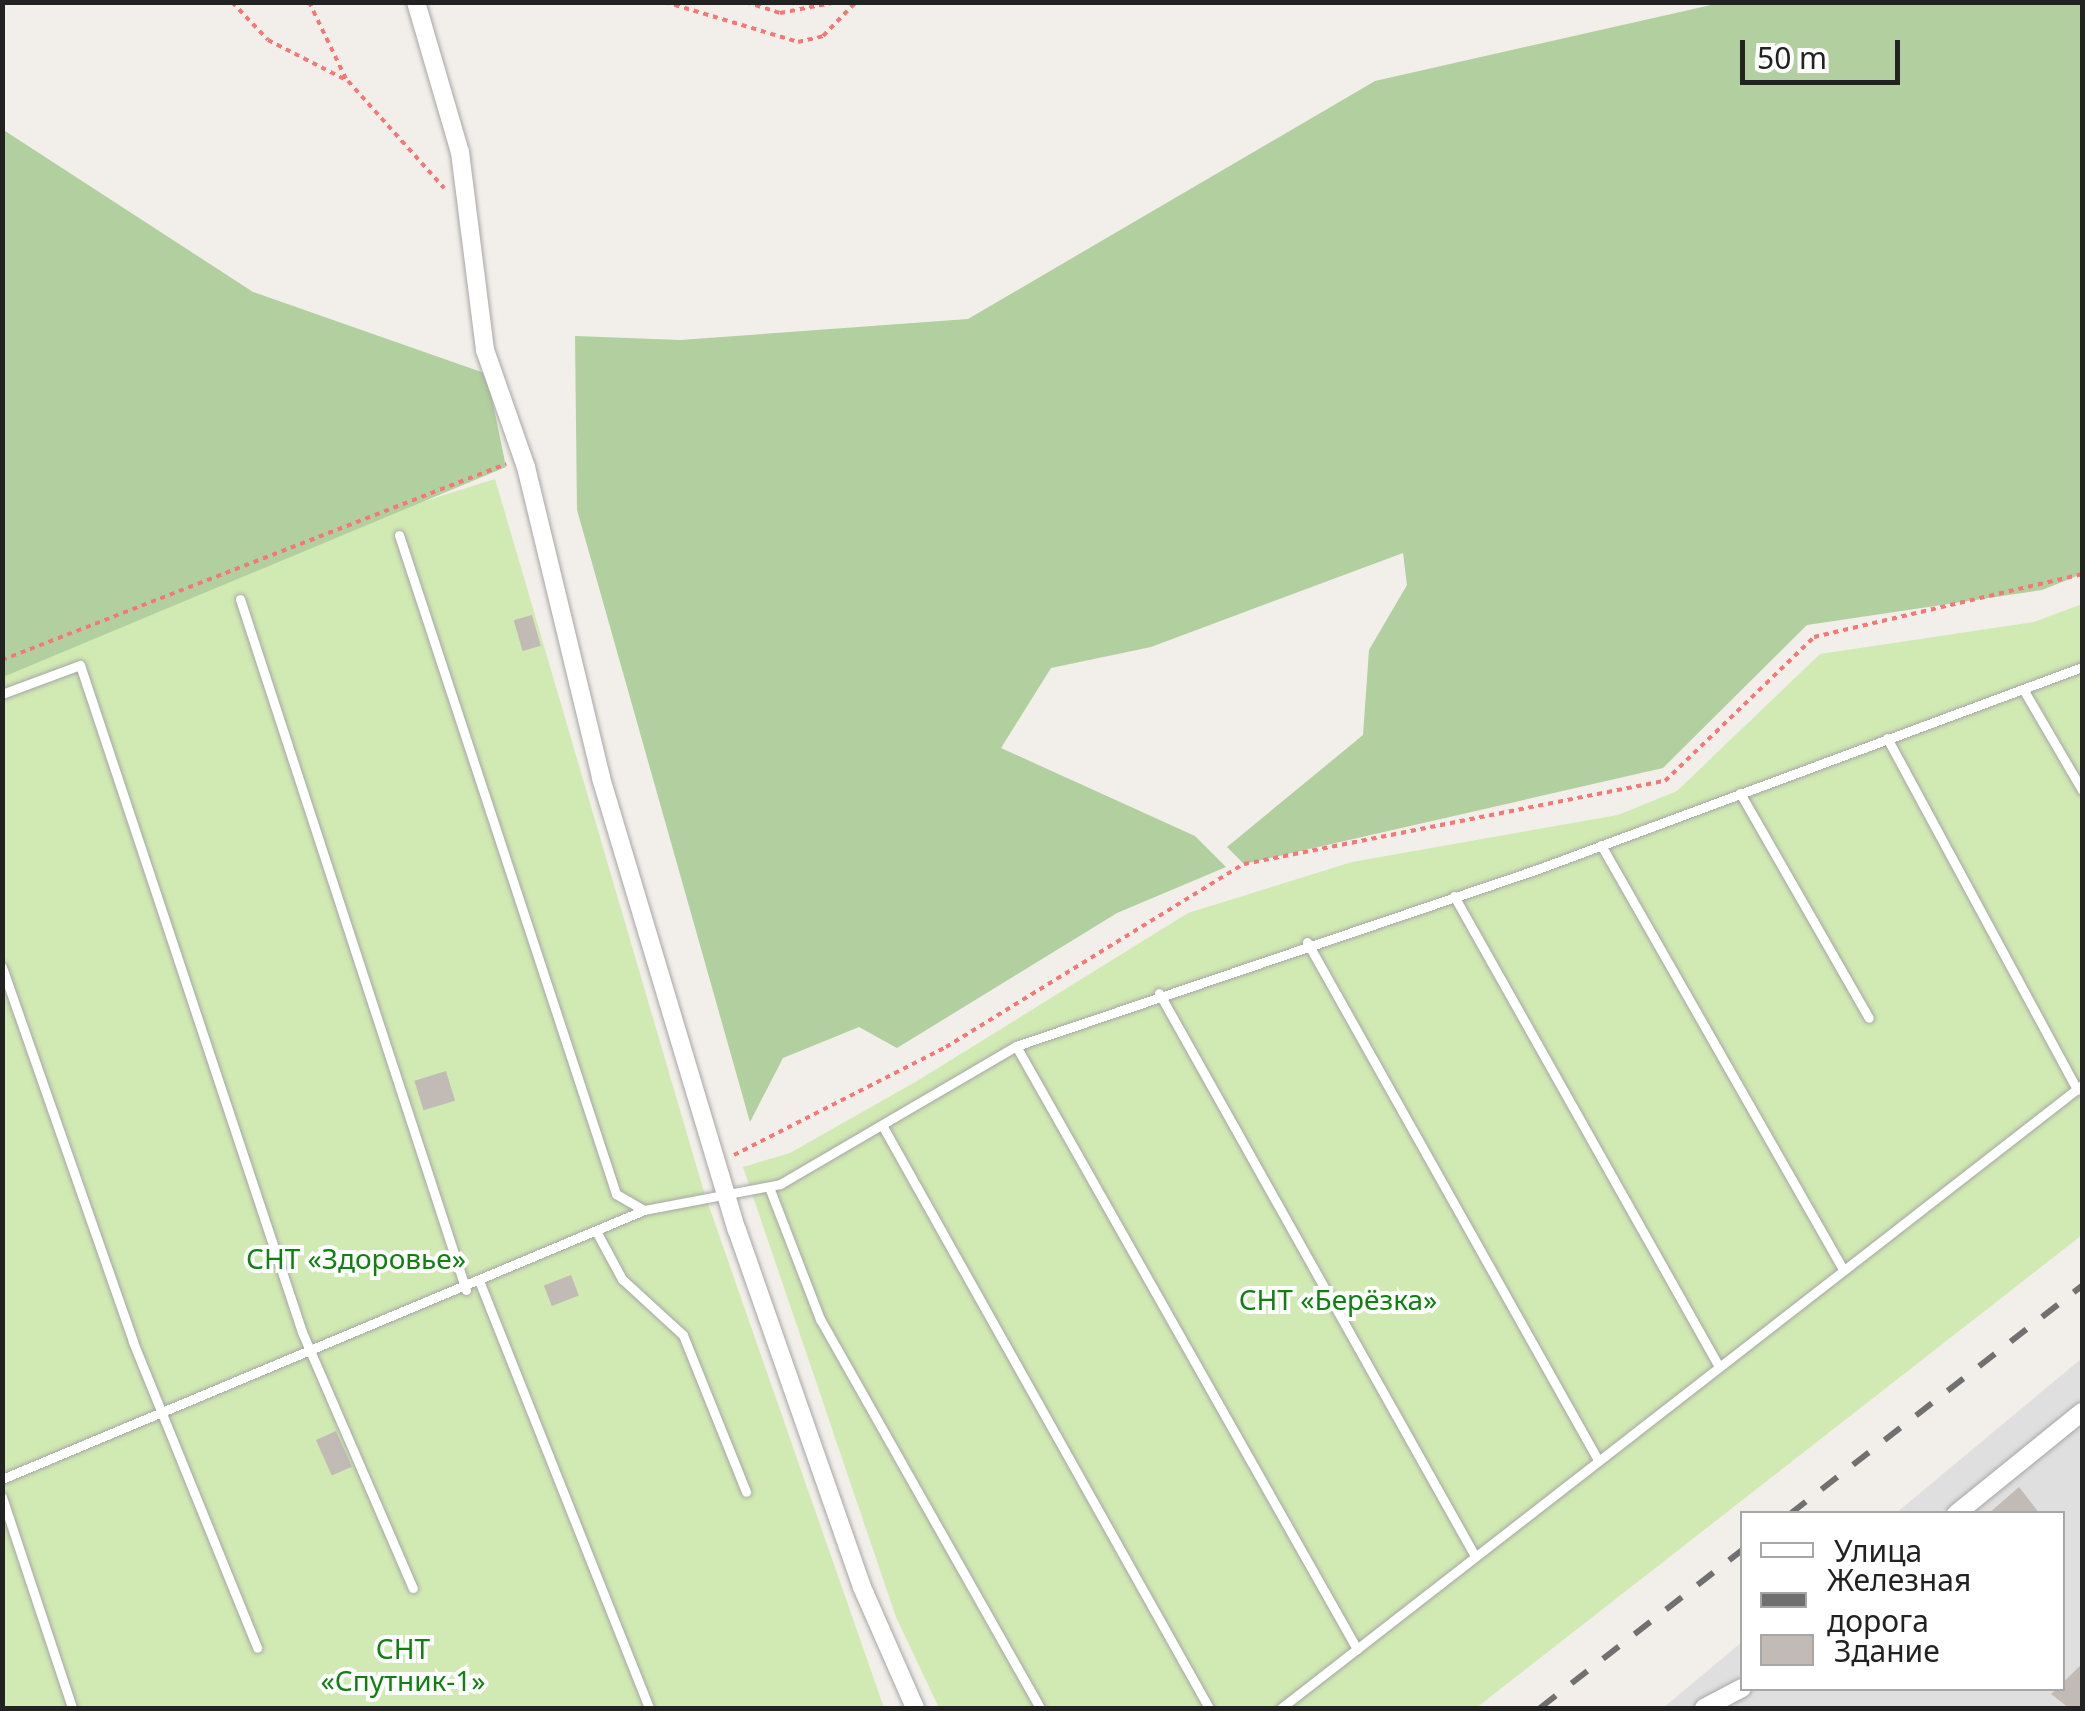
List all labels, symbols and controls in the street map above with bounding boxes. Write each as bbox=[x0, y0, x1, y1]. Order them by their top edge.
scale bar bbox=[1745, 20, 1905, 82]
text: 50 m bbox=[1757, 37, 1827, 78]
park label: СНТ «Здоровье» bbox=[246, 1241, 466, 1275]
park label: СНТ «Берёзка» bbox=[1239, 1282, 1437, 1316]
legend bbox=[1740, 1511, 2065, 1691]
text: Улица bbox=[1834, 1530, 1922, 1571]
text: Железная дорога bbox=[1827, 1559, 1971, 1641]
text: Здание bbox=[1834, 1630, 1940, 1671]
park label: СНТ «Спутник-1» bbox=[321, 1631, 485, 1697]

